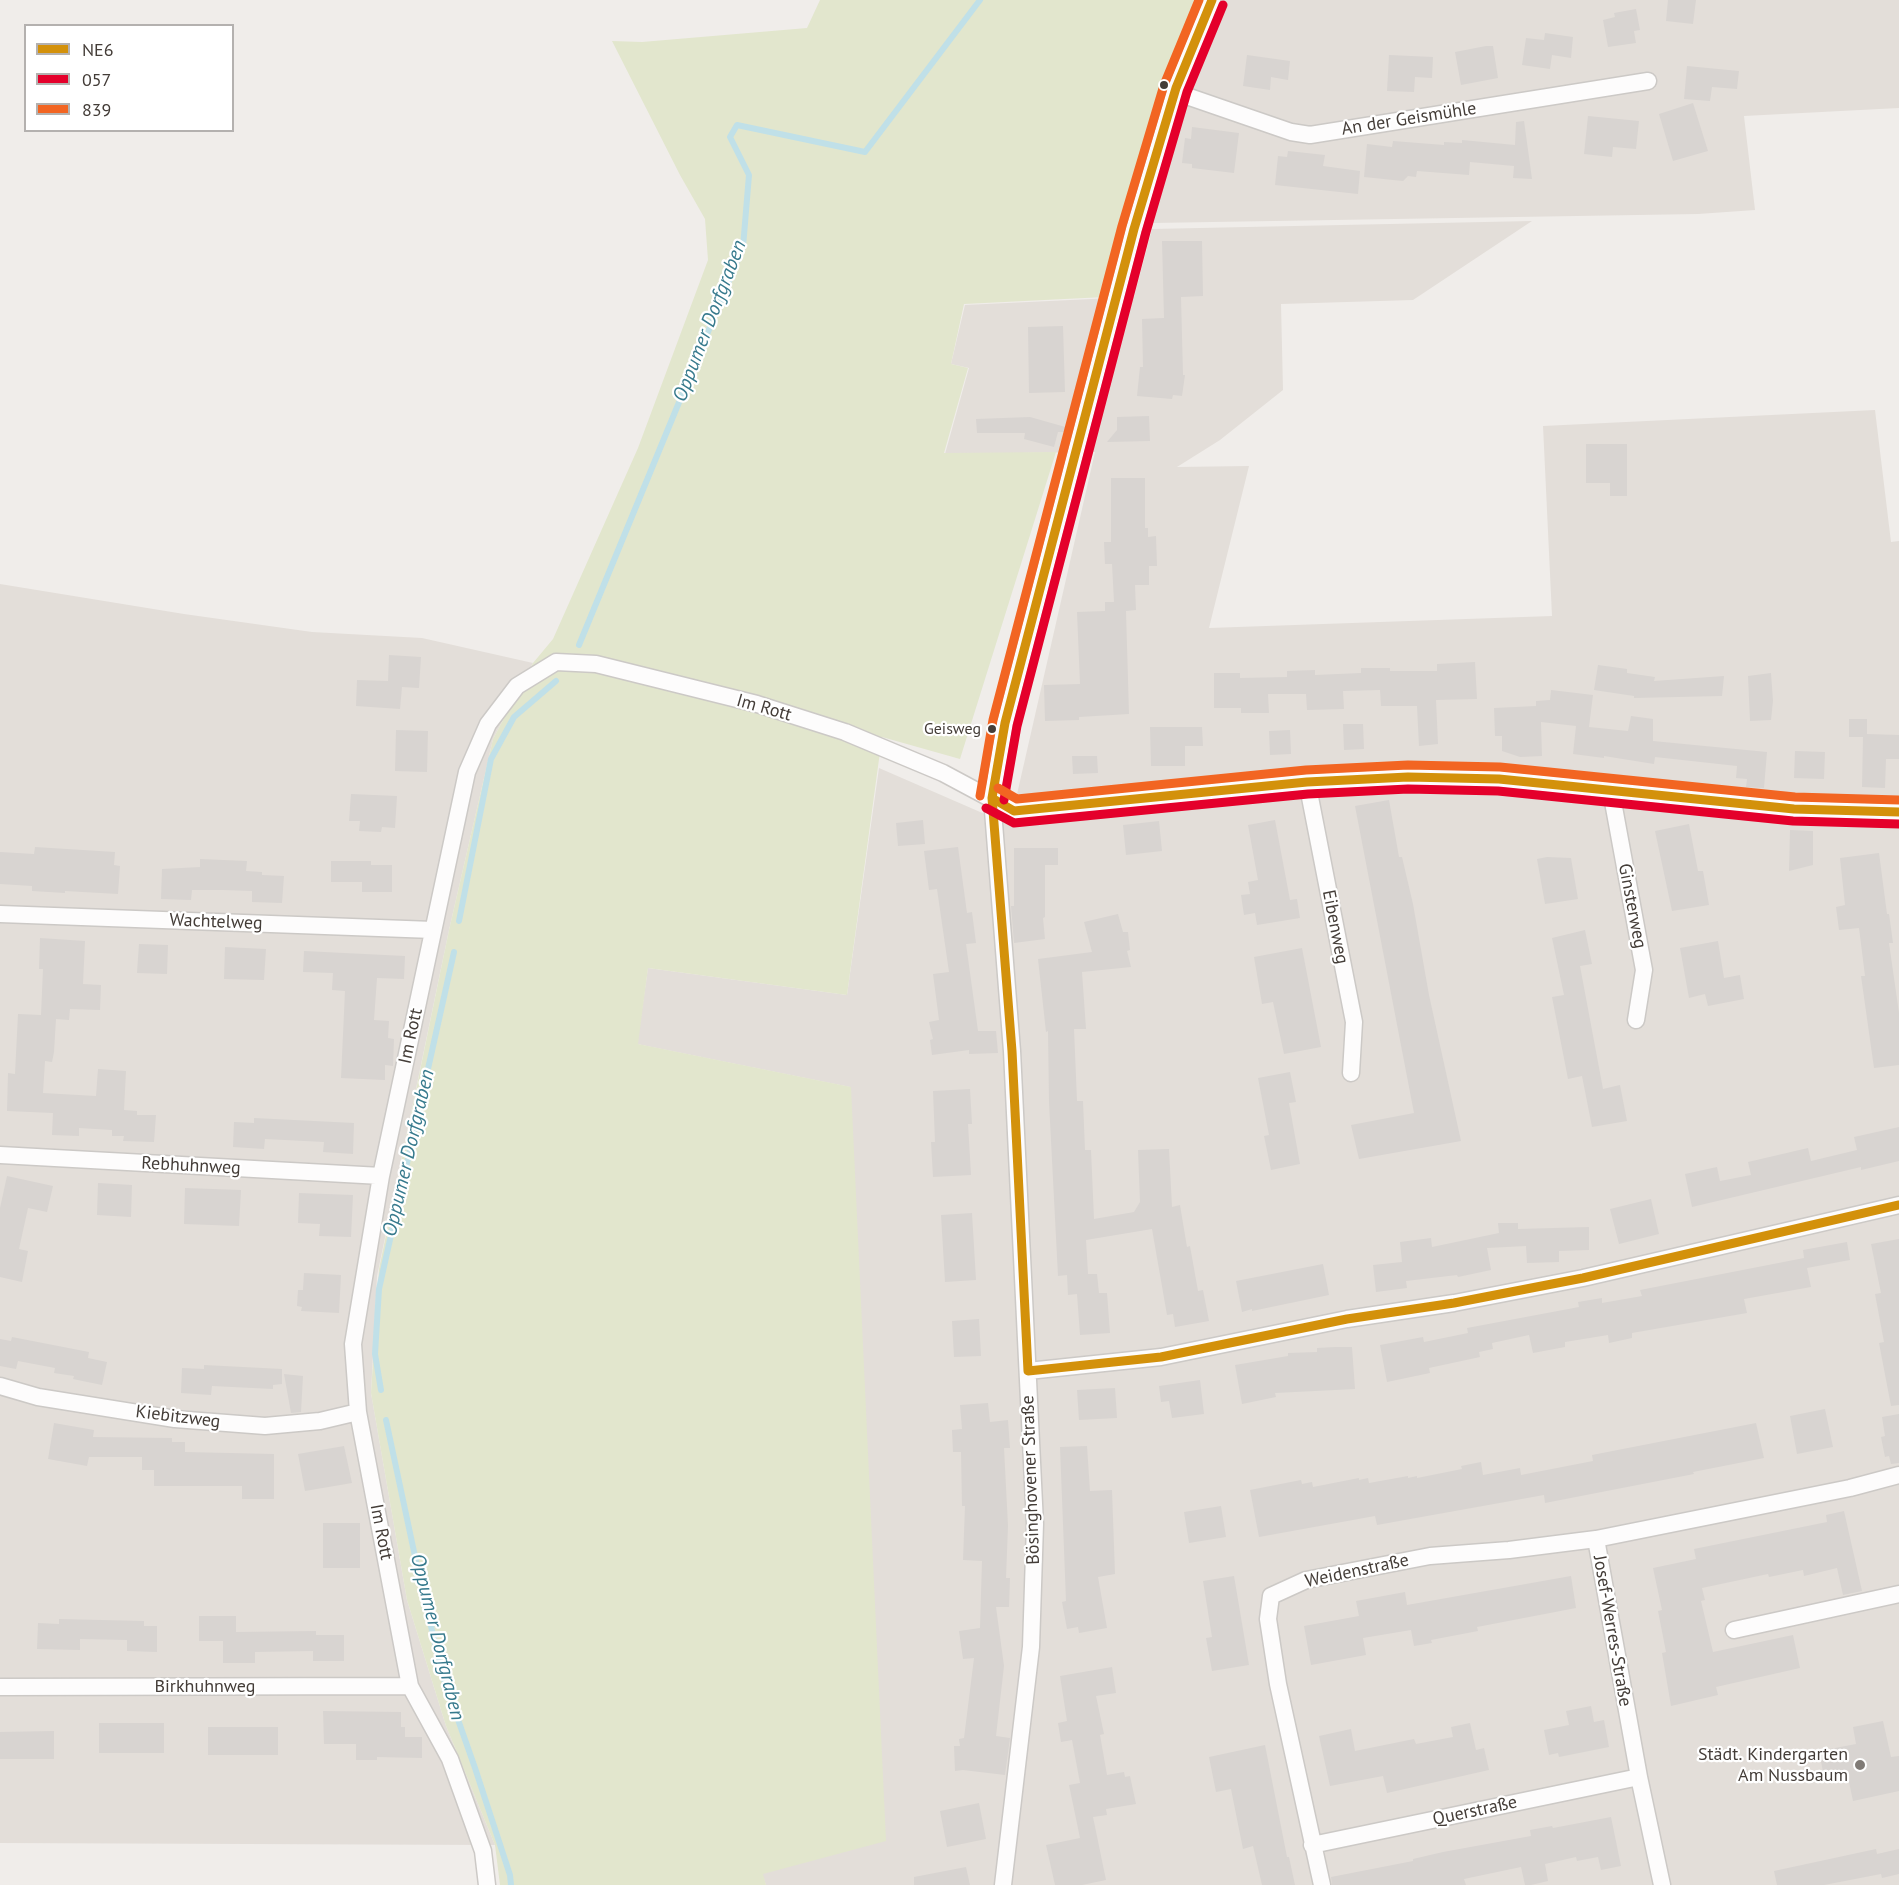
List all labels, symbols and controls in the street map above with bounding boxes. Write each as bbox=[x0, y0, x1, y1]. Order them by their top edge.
legend bbox=[24, 24, 234, 132]
text: NE6 bbox=[82, 38, 114, 61]
text: 057 bbox=[82, 68, 111, 91]
unlabelled marker bbox=[1158, 79, 1170, 91]
text: 839 bbox=[82, 98, 111, 121]
street label: An der Geismühle bbox=[1340, 98, 1478, 140]
water label: Oppumer Dorfgraben bbox=[668, 237, 752, 405]
street label: Im Rott bbox=[734, 690, 794, 726]
place label: Geisweg bbox=[924, 719, 981, 739]
marker: Geisweg bbox=[986, 723, 998, 735]
street label: Ginsterweg bbox=[1613, 862, 1651, 950]
street label: Eibenweg bbox=[1317, 888, 1353, 966]
street label: Wachtelweg bbox=[169, 910, 263, 934]
street label: Im Rott bbox=[395, 1006, 427, 1066]
water label: Oppumer Dorfgraben bbox=[378, 1067, 440, 1239]
street label: Rebhuhnweg bbox=[141, 1153, 241, 1179]
street label: Bösinghovener Straße bbox=[1017, 1395, 1045, 1565]
street label: Kiebitzweg bbox=[134, 1401, 222, 1433]
street label: Im Rott bbox=[365, 1502, 397, 1562]
street label: Weidenstraße bbox=[1303, 1549, 1411, 1593]
water label: Oppumer Dorfgraben bbox=[405, 1551, 469, 1723]
street label: Josef-Werres-Straße bbox=[1588, 1554, 1636, 1708]
street label: Birkhuhnweg bbox=[155, 1676, 255, 1698]
place label: Städt. Kindergarten Am Nussbaum bbox=[1698, 1744, 1848, 1786]
marker: Städt. Kindergarten Am Nussbaum bbox=[1853, 1758, 1867, 1772]
street label: Querstraße bbox=[1431, 1792, 1519, 1830]

